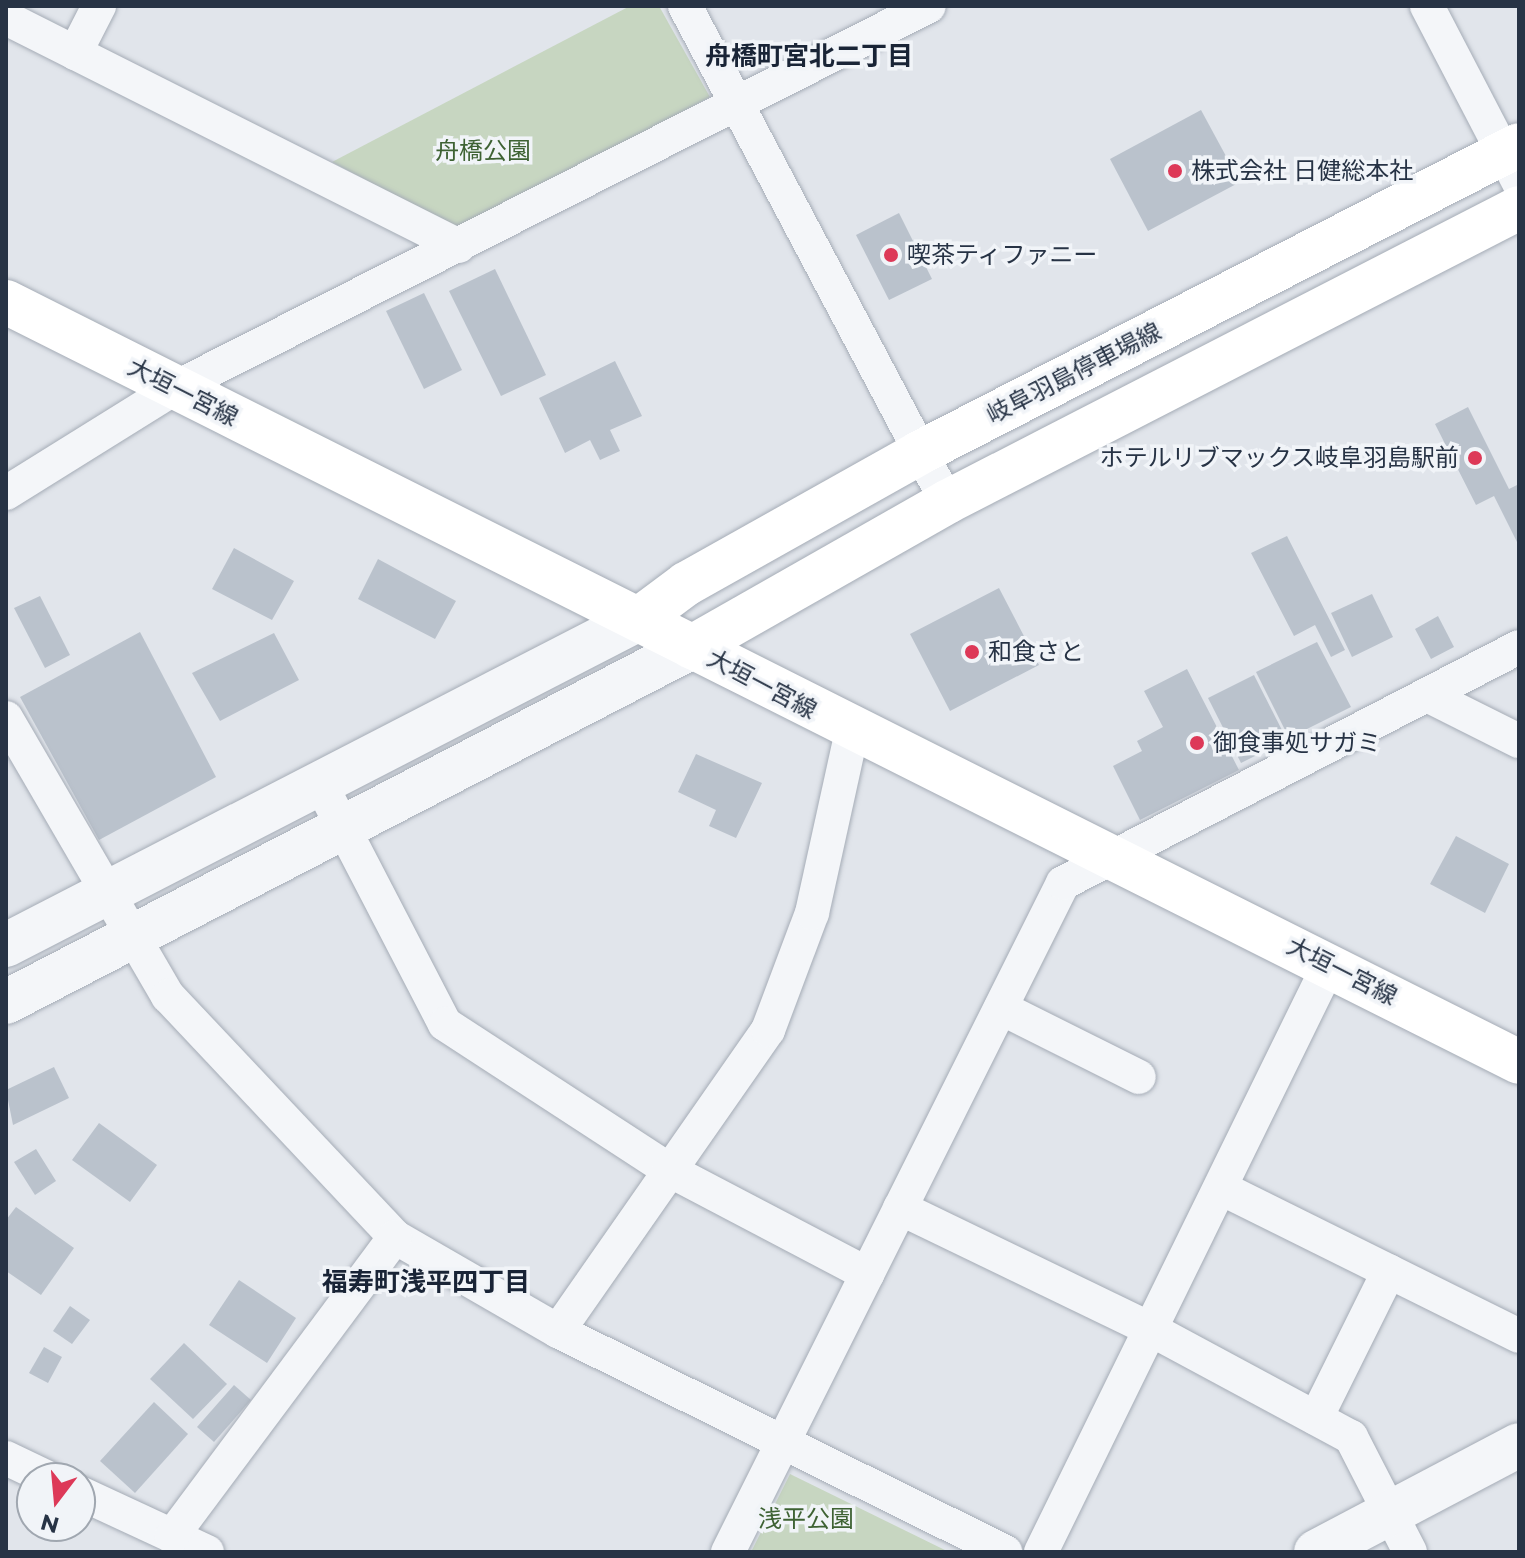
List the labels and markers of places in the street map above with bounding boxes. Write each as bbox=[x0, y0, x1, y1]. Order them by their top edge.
place label: 株式会社 日健総本社 bbox=[1191, 157, 1413, 185]
marker: 株式会社 日健総本社 bbox=[1166, 162, 1184, 180]
place label: 喫茶ティファニー bbox=[907, 241, 1099, 269]
marker: 喫茶ティファニー bbox=[882, 246, 900, 264]
place label: ホテルリブマックス岐阜羽島駅前 bbox=[1099, 444, 1459, 472]
marker: ホテルリブマックス岐阜羽島駅前 bbox=[1466, 449, 1484, 467]
place label: 和食さと bbox=[988, 638, 1084, 666]
marker: 和食さと bbox=[963, 643, 981, 661]
place label: 御食事処サガミ bbox=[1213, 729, 1381, 757]
marker: 御食事処サガミ bbox=[1188, 734, 1206, 752]

